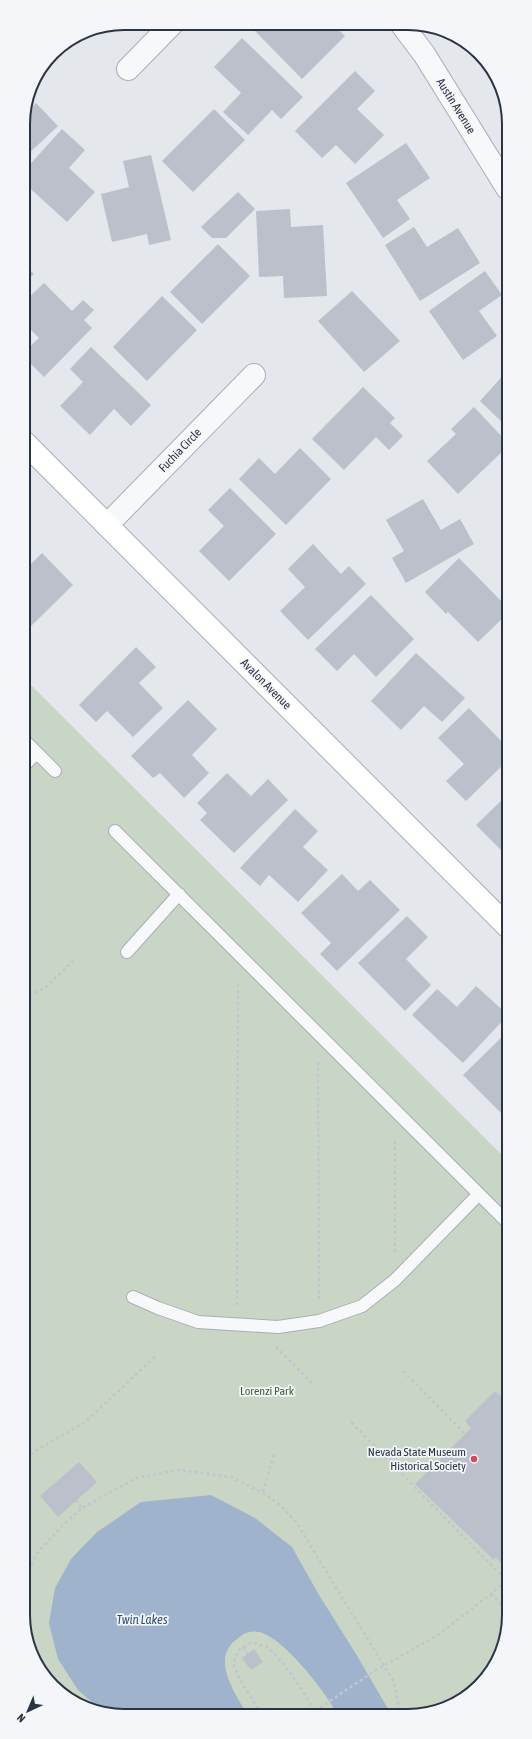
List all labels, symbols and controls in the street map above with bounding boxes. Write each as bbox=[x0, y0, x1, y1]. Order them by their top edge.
street label: Austin Avenue bbox=[433, 76, 479, 136]
street label: Fuchia Circle bbox=[156, 425, 204, 475]
street label: Avalon Avenue bbox=[238, 656, 294, 712]
park label: Lorenzi Park bbox=[240, 1384, 295, 1398]
place label: Nevada State Museum Historical Society bbox=[368, 1445, 466, 1473]
marker: Nevada State Museum Historical Society bbox=[469, 1454, 479, 1464]
water label: Twin Lakes bbox=[116, 1612, 168, 1627]
north arrow bbox=[8, 1691, 48, 1731]
text: N bbox=[15, 1712, 28, 1725]

